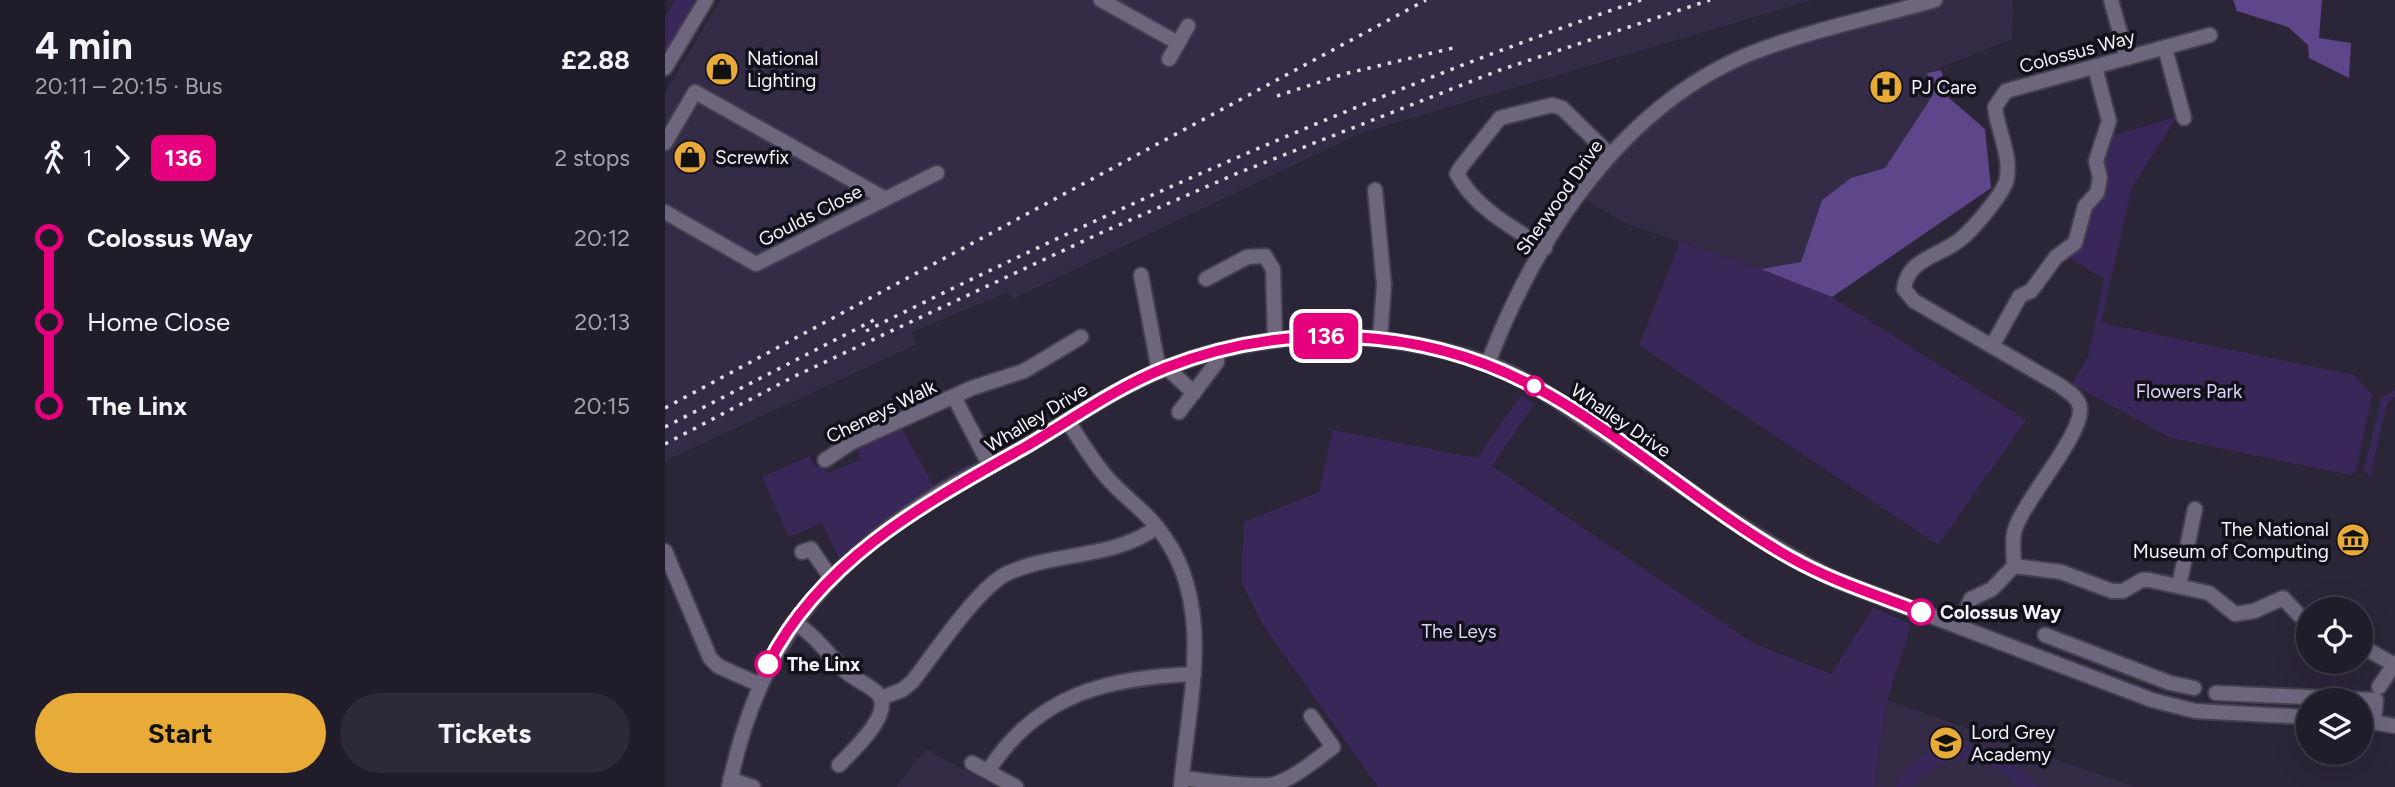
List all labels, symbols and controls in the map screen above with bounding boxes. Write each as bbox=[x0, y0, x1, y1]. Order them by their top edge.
text: 4 min bbox=[35, 23, 133, 69]
street label: Colossus Way bbox=[2017, 25, 2137, 78]
text: £2.88 bbox=[561, 44, 630, 76]
place label: National Lighting bbox=[747, 47, 818, 92]
shop icon: National Lighting bbox=[703, 50, 741, 88]
hospital icon: PJ Care bbox=[1867, 68, 1905, 106]
text: 20:11 – 20:15 · Bus bbox=[35, 72, 222, 100]
place label: PJ Care bbox=[1911, 76, 1977, 99]
street label: Sherwood Drive bbox=[1511, 135, 1608, 259]
shop icon: Screwfix bbox=[671, 138, 709, 176]
icon: walk bbox=[35, 139, 73, 177]
icon: forward bbox=[103, 139, 141, 177]
text: 136 bbox=[165, 143, 202, 172]
text: 1 bbox=[83, 144, 93, 172]
text: 2 stops bbox=[554, 144, 630, 172]
place label: Screwfix bbox=[715, 146, 789, 169]
street label: Goulds Close bbox=[755, 180, 866, 251]
text: Colossus Way bbox=[87, 222, 253, 254]
text: 20:12 bbox=[574, 224, 630, 252]
text: Home Close bbox=[87, 306, 230, 338]
text: 20:13 bbox=[575, 308, 630, 336]
line badge: 136 bbox=[1286, 313, 1366, 359]
text: 136 bbox=[1307, 321, 1345, 350]
street label: Cheneys Walk bbox=[822, 375, 941, 448]
unlabelled marker bbox=[1524, 376, 1544, 396]
street label: Whalley Drive bbox=[981, 378, 1092, 457]
street label: Whalley Drive bbox=[1566, 379, 1675, 462]
park label: Flowers Park bbox=[2136, 380, 2243, 403]
text: The Linx bbox=[87, 390, 187, 422]
text: 20:15 bbox=[574, 392, 630, 420]
place label: The National Museum of Computing bbox=[2133, 518, 2329, 563]
museum icon: The National Museum of Computing bbox=[2334, 521, 2372, 559]
map controls bbox=[2296, 597, 2373, 765]
button: locate bbox=[2296, 597, 2373, 674]
marker: Colossus Way bbox=[1908, 599, 1934, 625]
place label: Colossus Way bbox=[1940, 601, 2061, 624]
park label: The Leys bbox=[1421, 620, 1497, 643]
marker: The Linx bbox=[755, 651, 781, 677]
place label: The Linx bbox=[787, 653, 860, 676]
button: layers bbox=[2296, 688, 2373, 765]
button: Start bbox=[35, 693, 326, 773]
button: Tickets bbox=[340, 693, 630, 773]
place label: Lord Grey Academy bbox=[1971, 721, 2055, 766]
school or university icon: Lord Grey Academy bbox=[1927, 724, 1965, 762]

